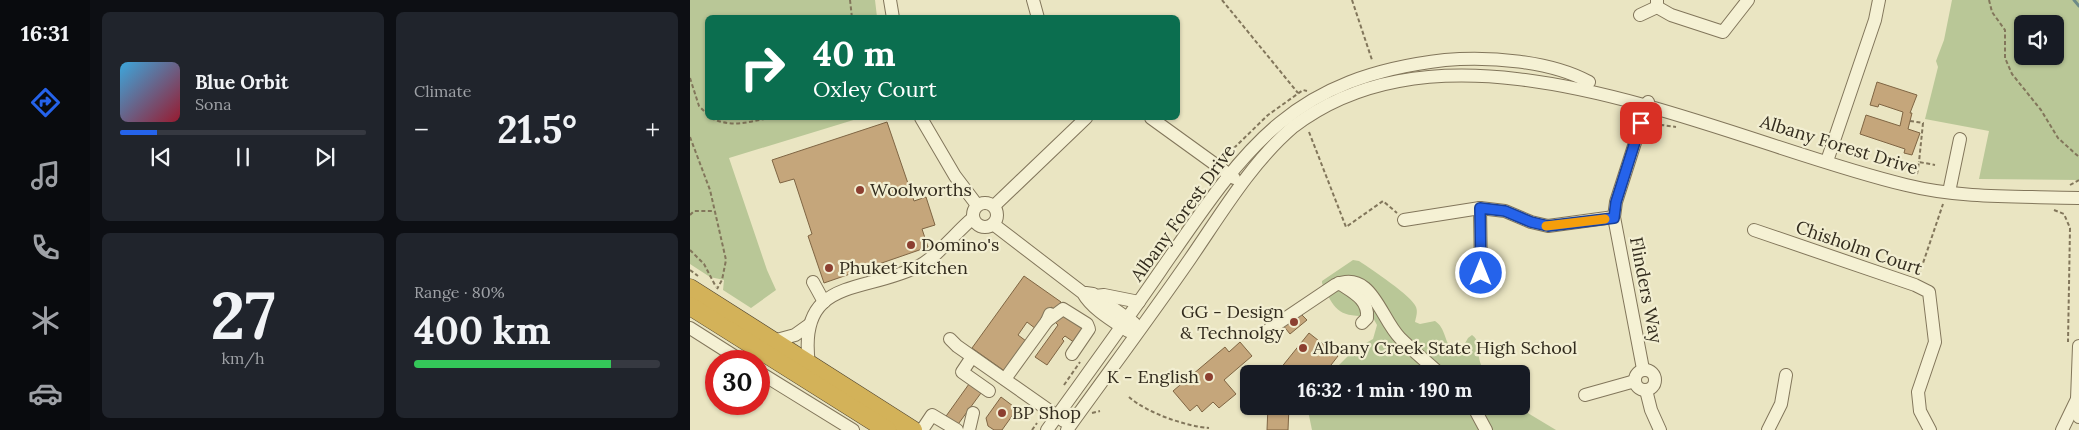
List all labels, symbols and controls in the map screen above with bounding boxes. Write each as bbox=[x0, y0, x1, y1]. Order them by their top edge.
map controls bbox=[2014, 15, 2064, 65]
button: sound bbox=[2014, 15, 2064, 65]
text: 16:31 bbox=[21, 19, 69, 47]
text: 40 m bbox=[813, 31, 896, 76]
icon: right bbox=[730, 35, 795, 100]
text: Blue Orbit bbox=[195, 70, 289, 94]
text: Oxley Court bbox=[813, 75, 937, 103]
text: Climate bbox=[414, 81, 471, 101]
icon: directions bbox=[28, 85, 63, 120]
text: Sona bbox=[195, 94, 231, 114]
pin bbox=[1620, 102, 1662, 144]
text: 21.5° bbox=[497, 105, 577, 153]
icon: arrive bbox=[1627, 109, 1655, 137]
street label: Albany Forest Drive bbox=[1757, 109, 1921, 179]
text: − bbox=[414, 112, 429, 148]
text: + bbox=[645, 112, 660, 148]
street label: Albany Forest Drive bbox=[1125, 140, 1240, 286]
icon: previous bbox=[147, 143, 175, 171]
icon: pause bbox=[229, 143, 257, 171]
icon: next bbox=[311, 143, 339, 171]
icon: music bbox=[28, 158, 63, 193]
place label: Woolworths bbox=[870, 178, 972, 201]
marker: Woolworths bbox=[854, 184, 866, 196]
street label: Chisholm Court bbox=[1793, 215, 1926, 280]
icon: phone bbox=[28, 230, 63, 265]
place label: Domino's bbox=[921, 233, 999, 256]
street label: Flinders Way bbox=[1625, 235, 1668, 346]
marker: Domino's bbox=[905, 239, 917, 251]
position arrow bbox=[1454, 246, 1506, 298]
place label: Phuket Kitchen bbox=[839, 256, 968, 279]
marker: Phuket Kitchen bbox=[823, 262, 835, 274]
text: 27 bbox=[210, 274, 276, 357]
text: Range · 80% bbox=[414, 282, 505, 302]
place label: GG - Design & Technolgy bbox=[1180, 300, 1284, 344]
icon: climate bbox=[28, 303, 63, 338]
text: 400 km bbox=[414, 306, 551, 354]
marker: GG - Design & Technolgy bbox=[1288, 316, 1300, 328]
place label: Albany Creek State High School bbox=[1312, 336, 1577, 359]
marker: Albany Creek State High School bbox=[1297, 342, 1309, 354]
text: km/h bbox=[221, 348, 265, 368]
speed limit sign: 30 bbox=[705, 350, 770, 415]
place label: K - English bbox=[1107, 365, 1199, 388]
marker: K - English bbox=[1203, 371, 1215, 383]
icon: car bbox=[28, 376, 63, 411]
text: 16:32 · 1 min · 190 m bbox=[1298, 378, 1472, 402]
place label: BP Shop bbox=[1012, 401, 1081, 424]
marker: BP Shop bbox=[996, 407, 1008, 419]

